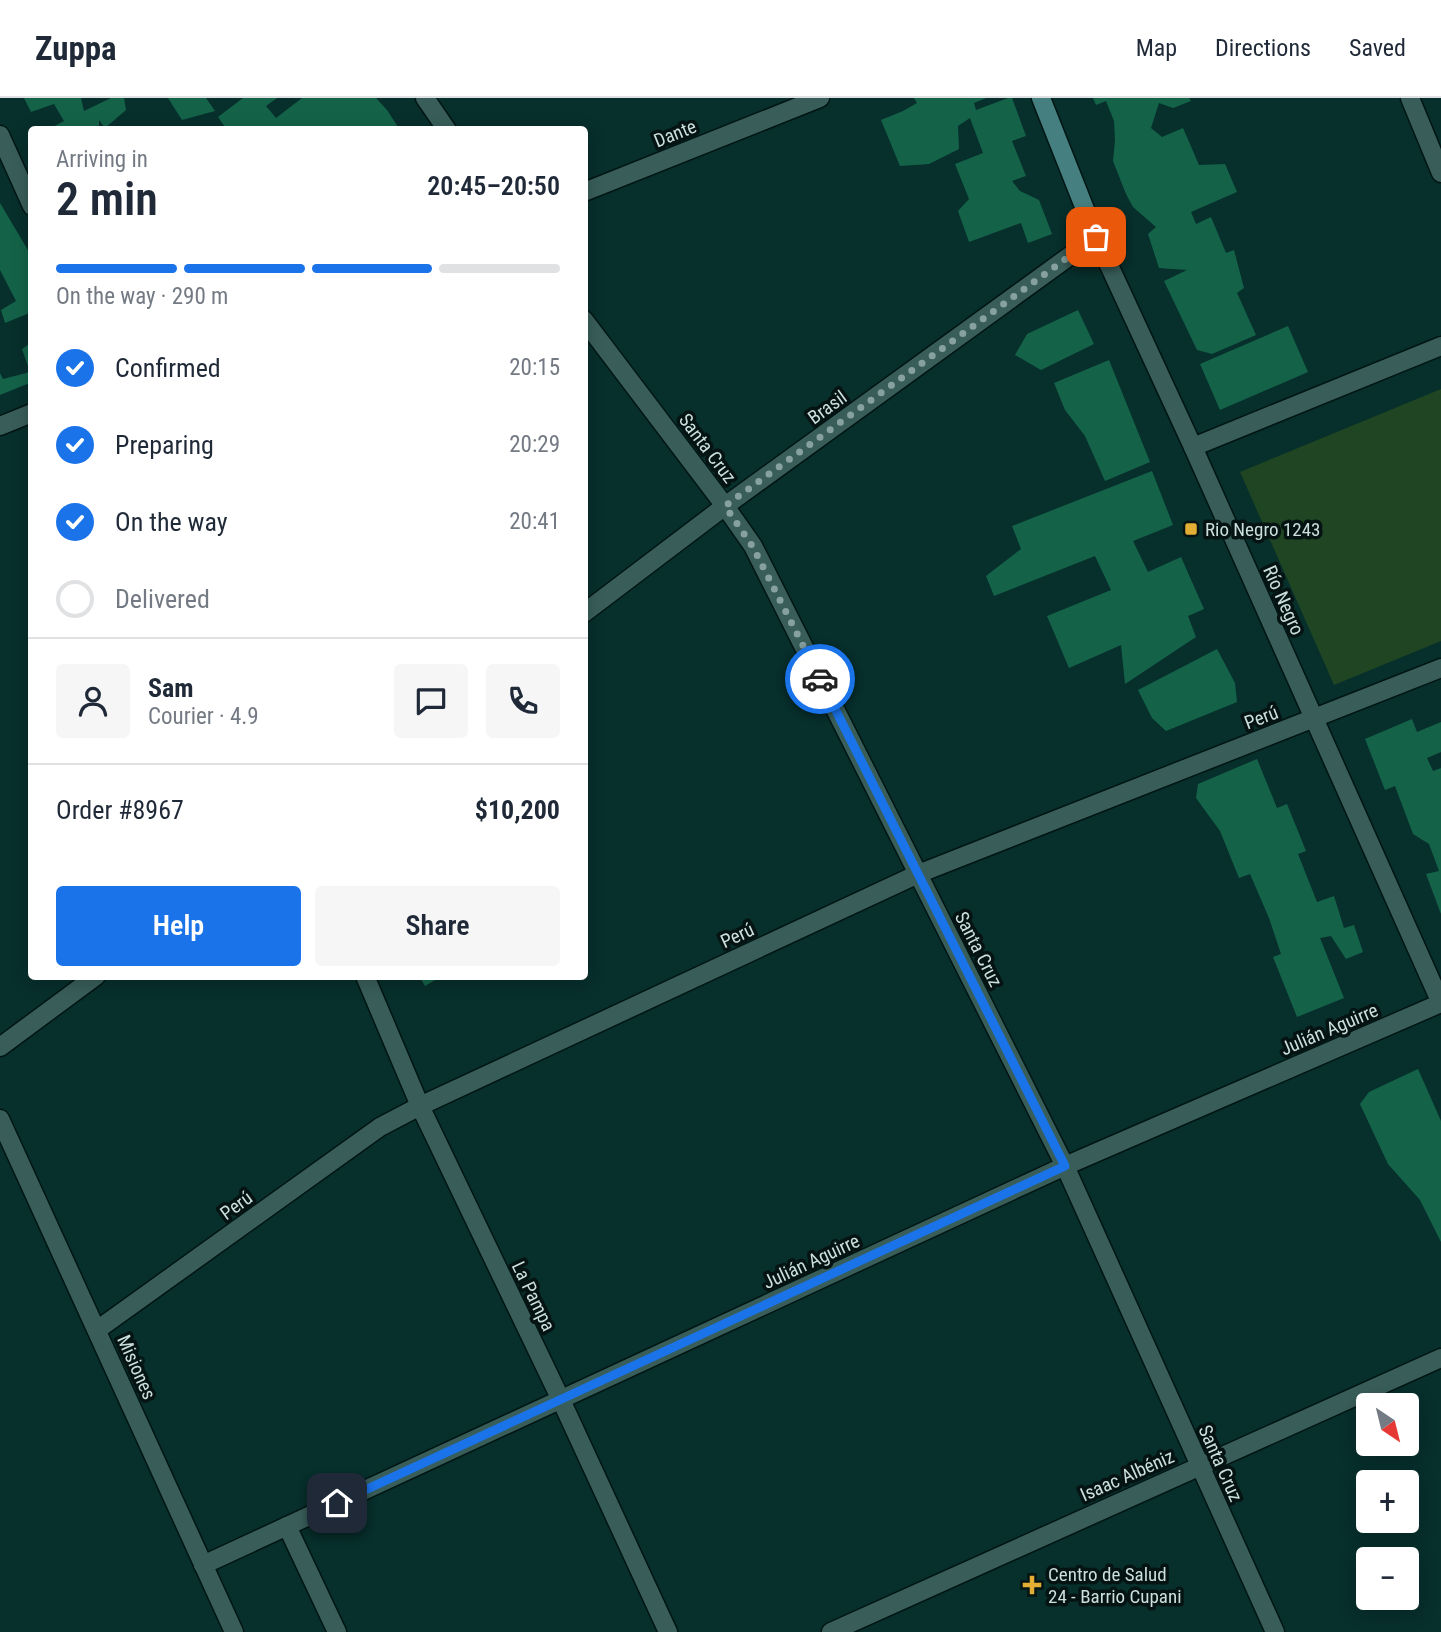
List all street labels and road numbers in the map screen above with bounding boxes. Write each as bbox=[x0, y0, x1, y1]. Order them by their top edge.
street label: Dante bbox=[651, 115, 700, 152]
street label: Brasil bbox=[803, 386, 851, 429]
street label: Santa Cruz bbox=[674, 409, 741, 488]
street label: Río Negro bbox=[1258, 562, 1309, 639]
street label: Perú bbox=[1241, 701, 1281, 734]
street label: Santa Cruz bbox=[950, 908, 1007, 991]
street label: Perú bbox=[717, 918, 758, 953]
street label: Julián Aguirre bbox=[1277, 999, 1382, 1060]
street label: Perú bbox=[216, 1186, 257, 1225]
street label: Julián Aguirre bbox=[759, 1229, 863, 1294]
street label: La Pampa bbox=[507, 1258, 560, 1335]
street label: Misiones bbox=[112, 1331, 161, 1403]
street label: Santa Cruz bbox=[1193, 1421, 1248, 1505]
street label: Isaac Albéniz bbox=[1077, 1445, 1178, 1506]

